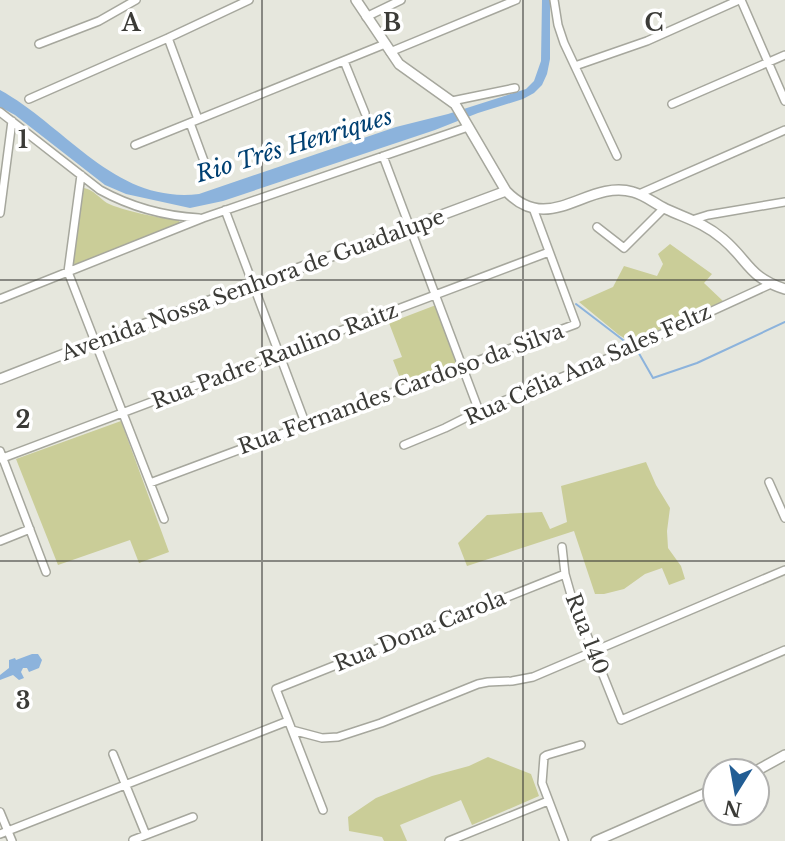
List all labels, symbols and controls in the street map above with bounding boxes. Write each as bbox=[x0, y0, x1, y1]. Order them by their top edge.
text: A bbox=[121, 9, 142, 37]
text: B bbox=[383, 9, 401, 37]
text: C bbox=[645, 9, 663, 37]
water label: Rio Três Henriques bbox=[191, 102, 396, 188]
text: 1 bbox=[18, 126, 28, 154]
street label: Avenida Nossa Senhora de Guadalupe bbox=[57, 203, 448, 367]
street label: Rua Padre Raulino Raitz bbox=[148, 297, 402, 415]
street label: Rua Célia Ana Sales Feltz bbox=[461, 299, 715, 431]
street label: Rua Fernandes Cardoso da Silva bbox=[235, 318, 568, 460]
text: 2 bbox=[16, 406, 30, 434]
street label: Rua Dona Carola bbox=[330, 585, 510, 677]
street label: Rua 140 bbox=[560, 590, 614, 678]
text: 3 bbox=[16, 687, 30, 715]
north arrow bbox=[701, 757, 771, 827]
text: N bbox=[722, 795, 744, 821]

